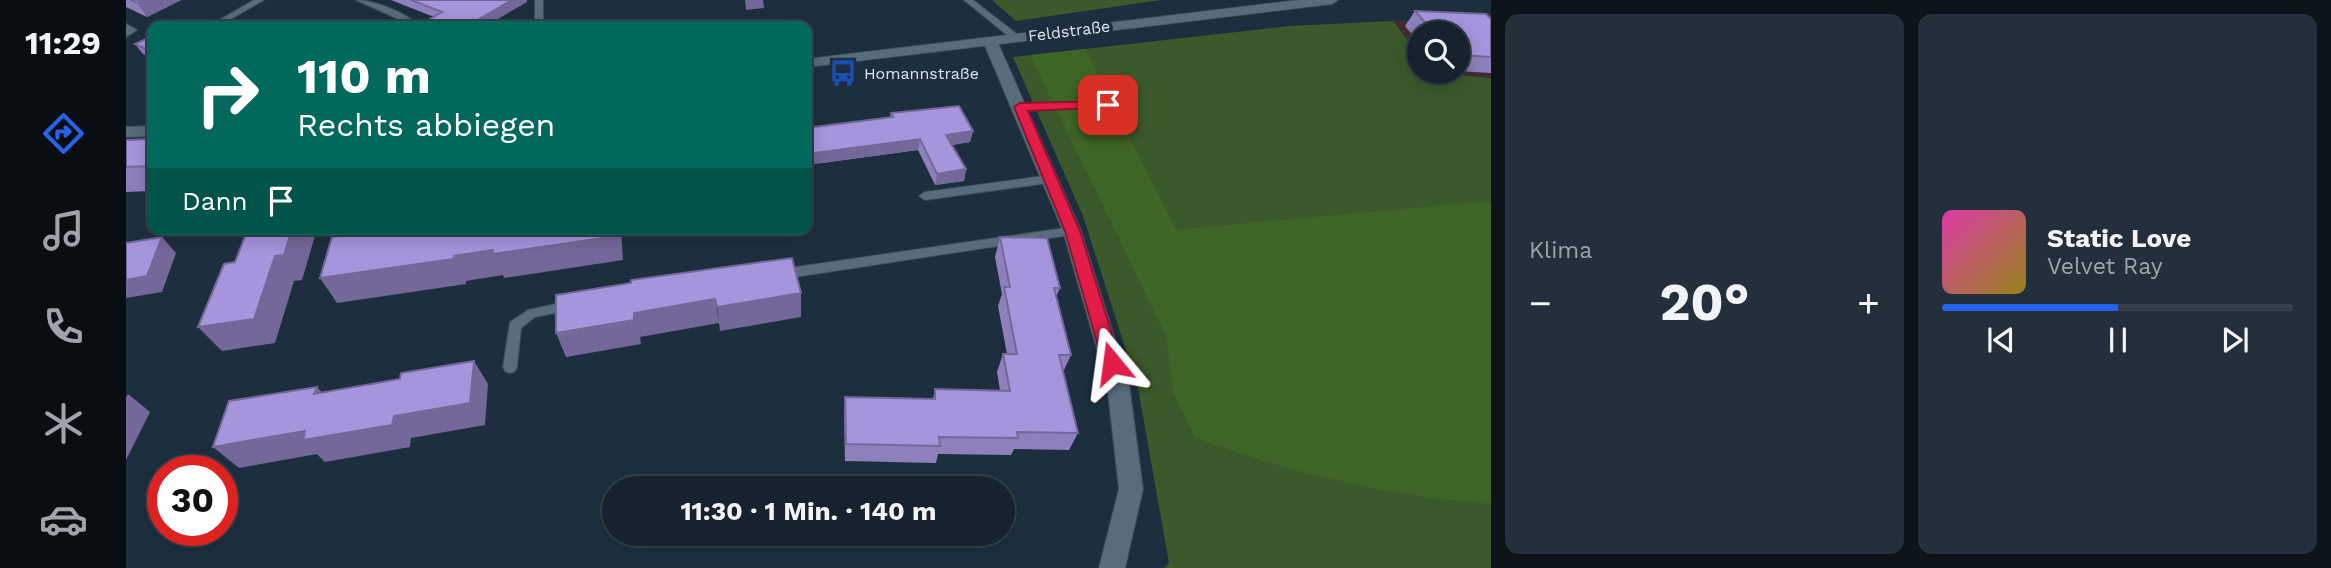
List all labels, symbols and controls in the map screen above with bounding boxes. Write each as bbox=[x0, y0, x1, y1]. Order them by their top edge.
street label: Feldstraße bbox=[1027, 17, 1111, 45]
map controls bbox=[1407, 21, 1470, 84]
button: search bbox=[1407, 21, 1470, 84]
text: 11:29 bbox=[25, 24, 101, 62]
text: 110 m bbox=[297, 47, 431, 105]
icon: right bbox=[182, 49, 273, 140]
bus stop icon: Homannstraße bbox=[828, 58, 858, 88]
place label: Homannstraße bbox=[864, 64, 979, 83]
pin bbox=[1078, 75, 1138, 135]
icon: arrive bbox=[1089, 86, 1127, 124]
text: Rechts abbiegen bbox=[297, 106, 555, 144]
icon: directions bbox=[39, 109, 88, 158]
icon: arrive bbox=[262, 182, 300, 220]
text: Dann bbox=[182, 186, 248, 216]
icon: music bbox=[39, 206, 88, 255]
text: Static Love bbox=[2047, 223, 2191, 253]
text: Klima bbox=[1529, 237, 1592, 264]
text: Velvet Ray bbox=[2047, 253, 2163, 280]
text: 20° bbox=[1659, 272, 1750, 333]
text: − bbox=[1529, 281, 1552, 325]
text: + bbox=[1857, 281, 1880, 325]
icon: phone bbox=[39, 302, 88, 351]
icon: previous bbox=[1982, 321, 2020, 359]
icon: pause bbox=[2099, 321, 2137, 359]
icon: next bbox=[2216, 321, 2254, 359]
position arrow bbox=[1075, 326, 1149, 400]
icon: climate bbox=[39, 399, 88, 448]
speed limit sign: 30 bbox=[147, 455, 238, 546]
icon: car bbox=[39, 495, 88, 544]
text: 11:30 · 1 Min. · 140 m bbox=[680, 496, 937, 526]

